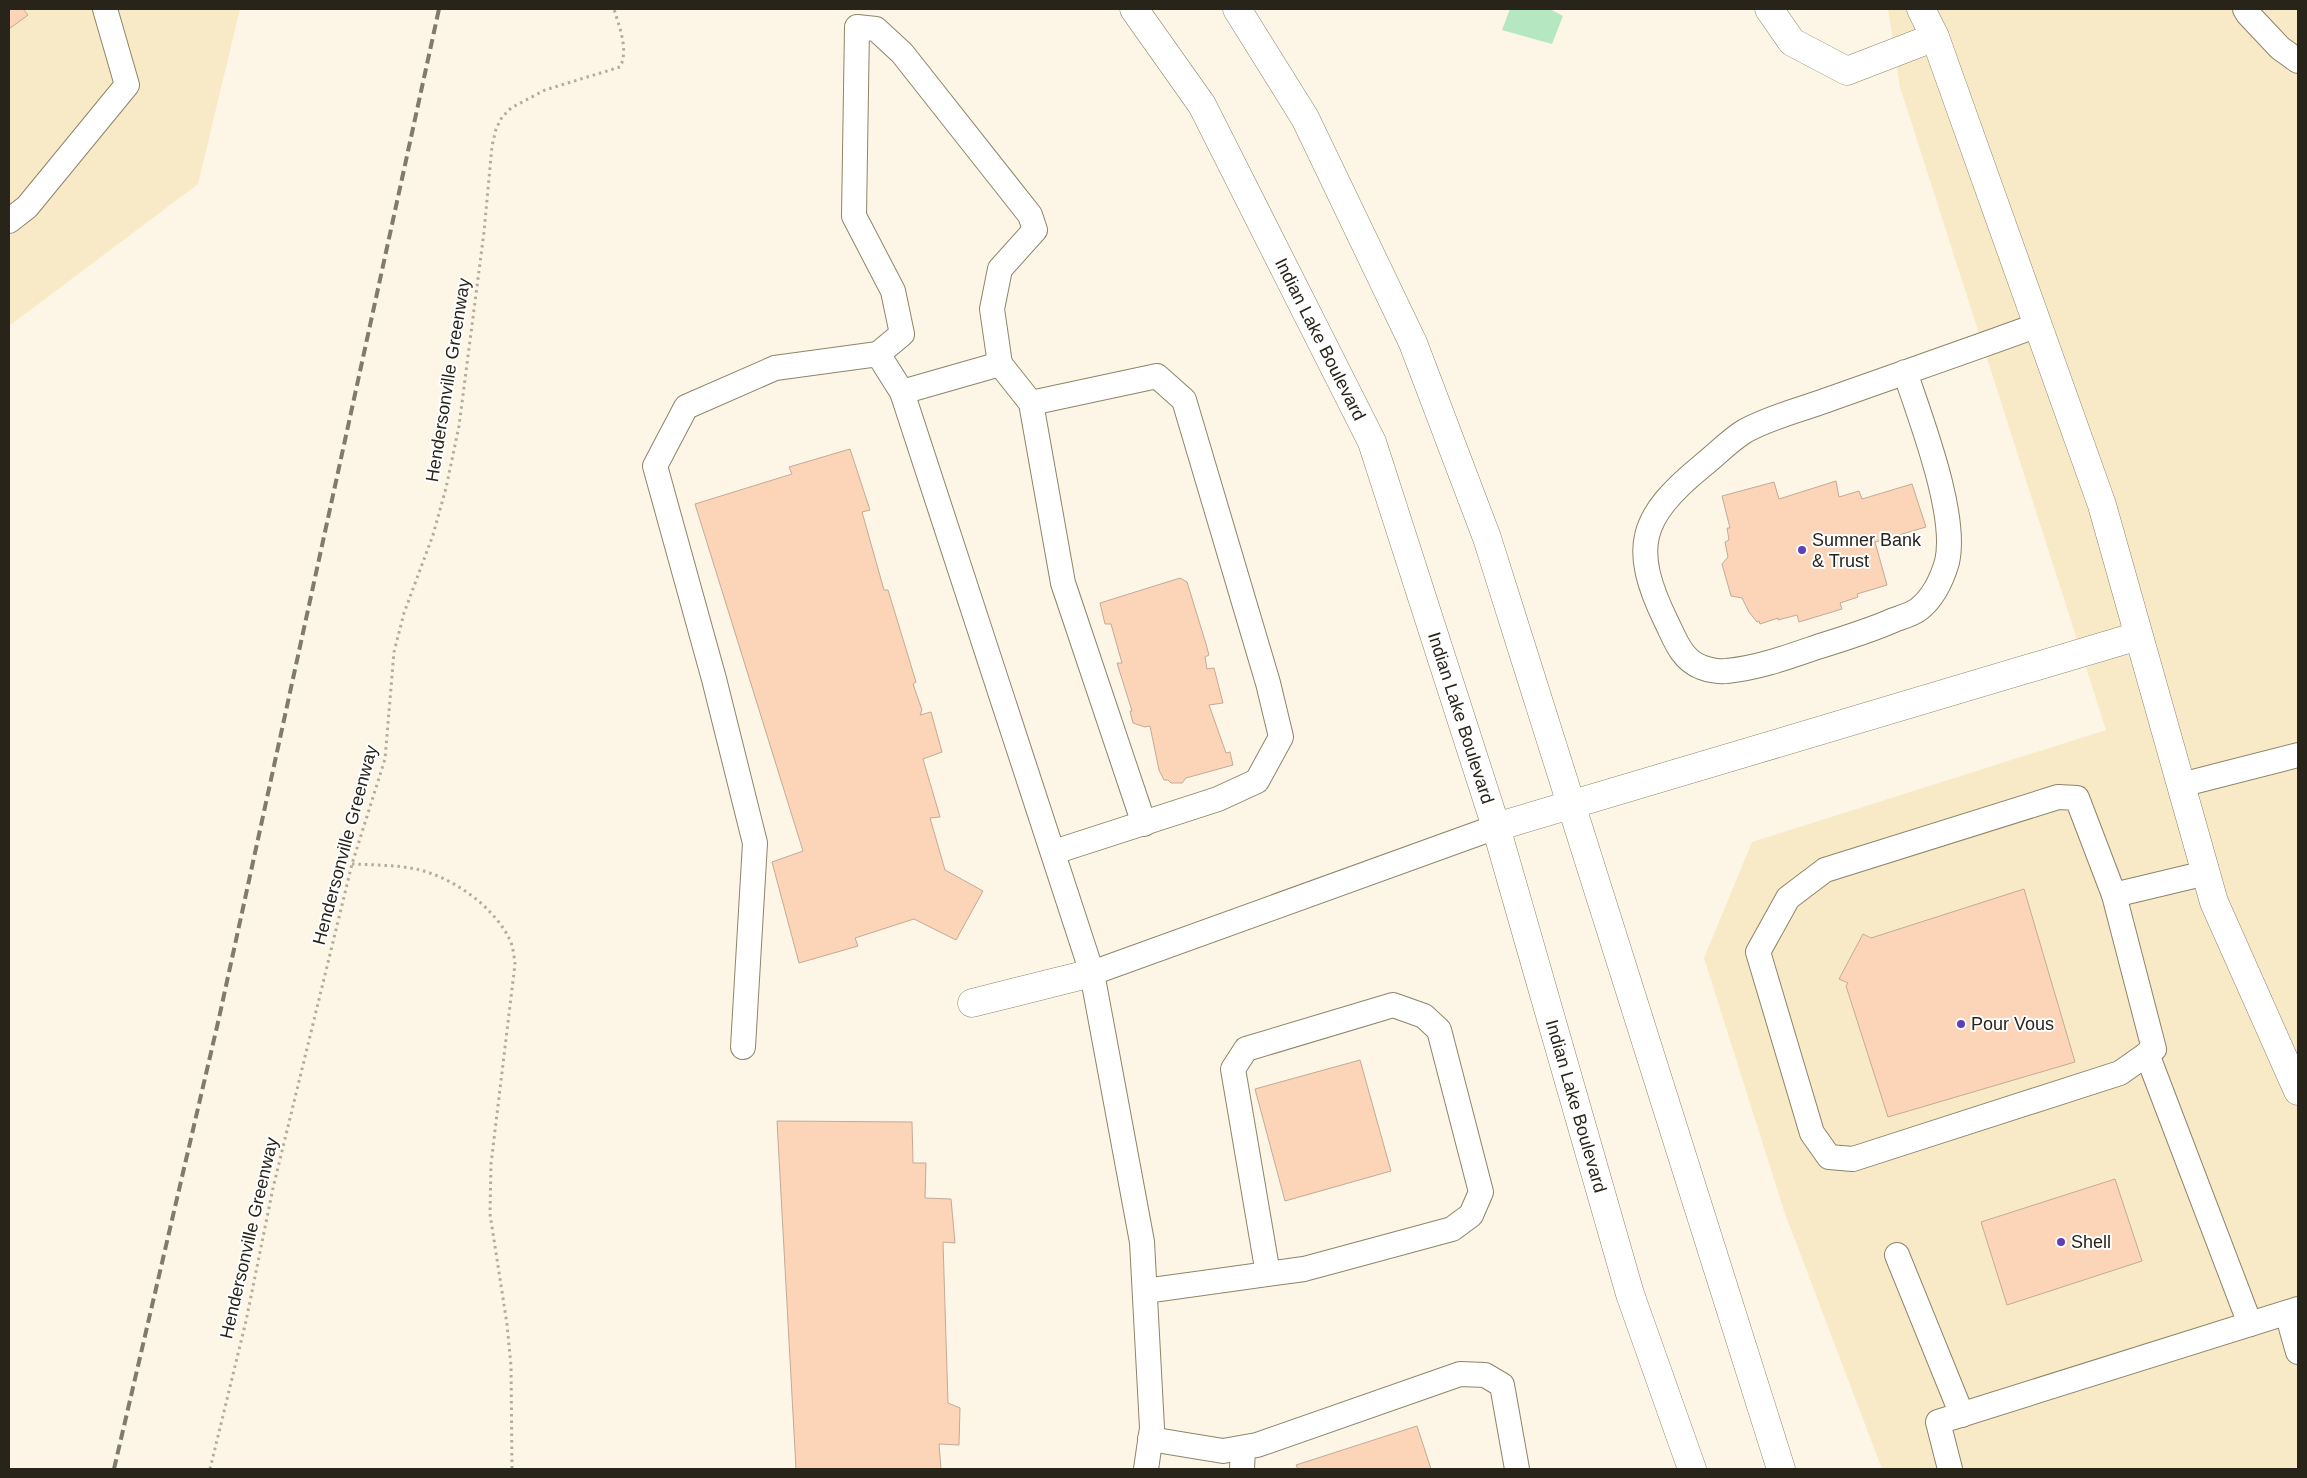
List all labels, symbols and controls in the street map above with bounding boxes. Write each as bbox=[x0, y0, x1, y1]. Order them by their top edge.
street label: Indian Lake Boulevard bbox=[1271, 255, 1369, 424]
street label: Hendersonville Greenway bbox=[422, 277, 474, 483]
place label: Sumner Bank & Trust bbox=[1812, 530, 1922, 571]
marker: Sumner Bank & Trust bbox=[1796, 544, 1808, 556]
street label: Indian Lake Boulevard bbox=[1424, 630, 1498, 806]
street label: Hendersonville Greenway bbox=[309, 743, 381, 947]
place label: Pour Vous bbox=[1971, 1014, 2054, 1034]
street label: Indian Lake Boulevard bbox=[1542, 1017, 1610, 1195]
marker: Pour Vous bbox=[1955, 1018, 1967, 1030]
street label: Hendersonville Greenway bbox=[216, 1135, 282, 1341]
place label: Shell bbox=[2071, 1232, 2111, 1252]
marker: Shell bbox=[2055, 1236, 2067, 1248]

